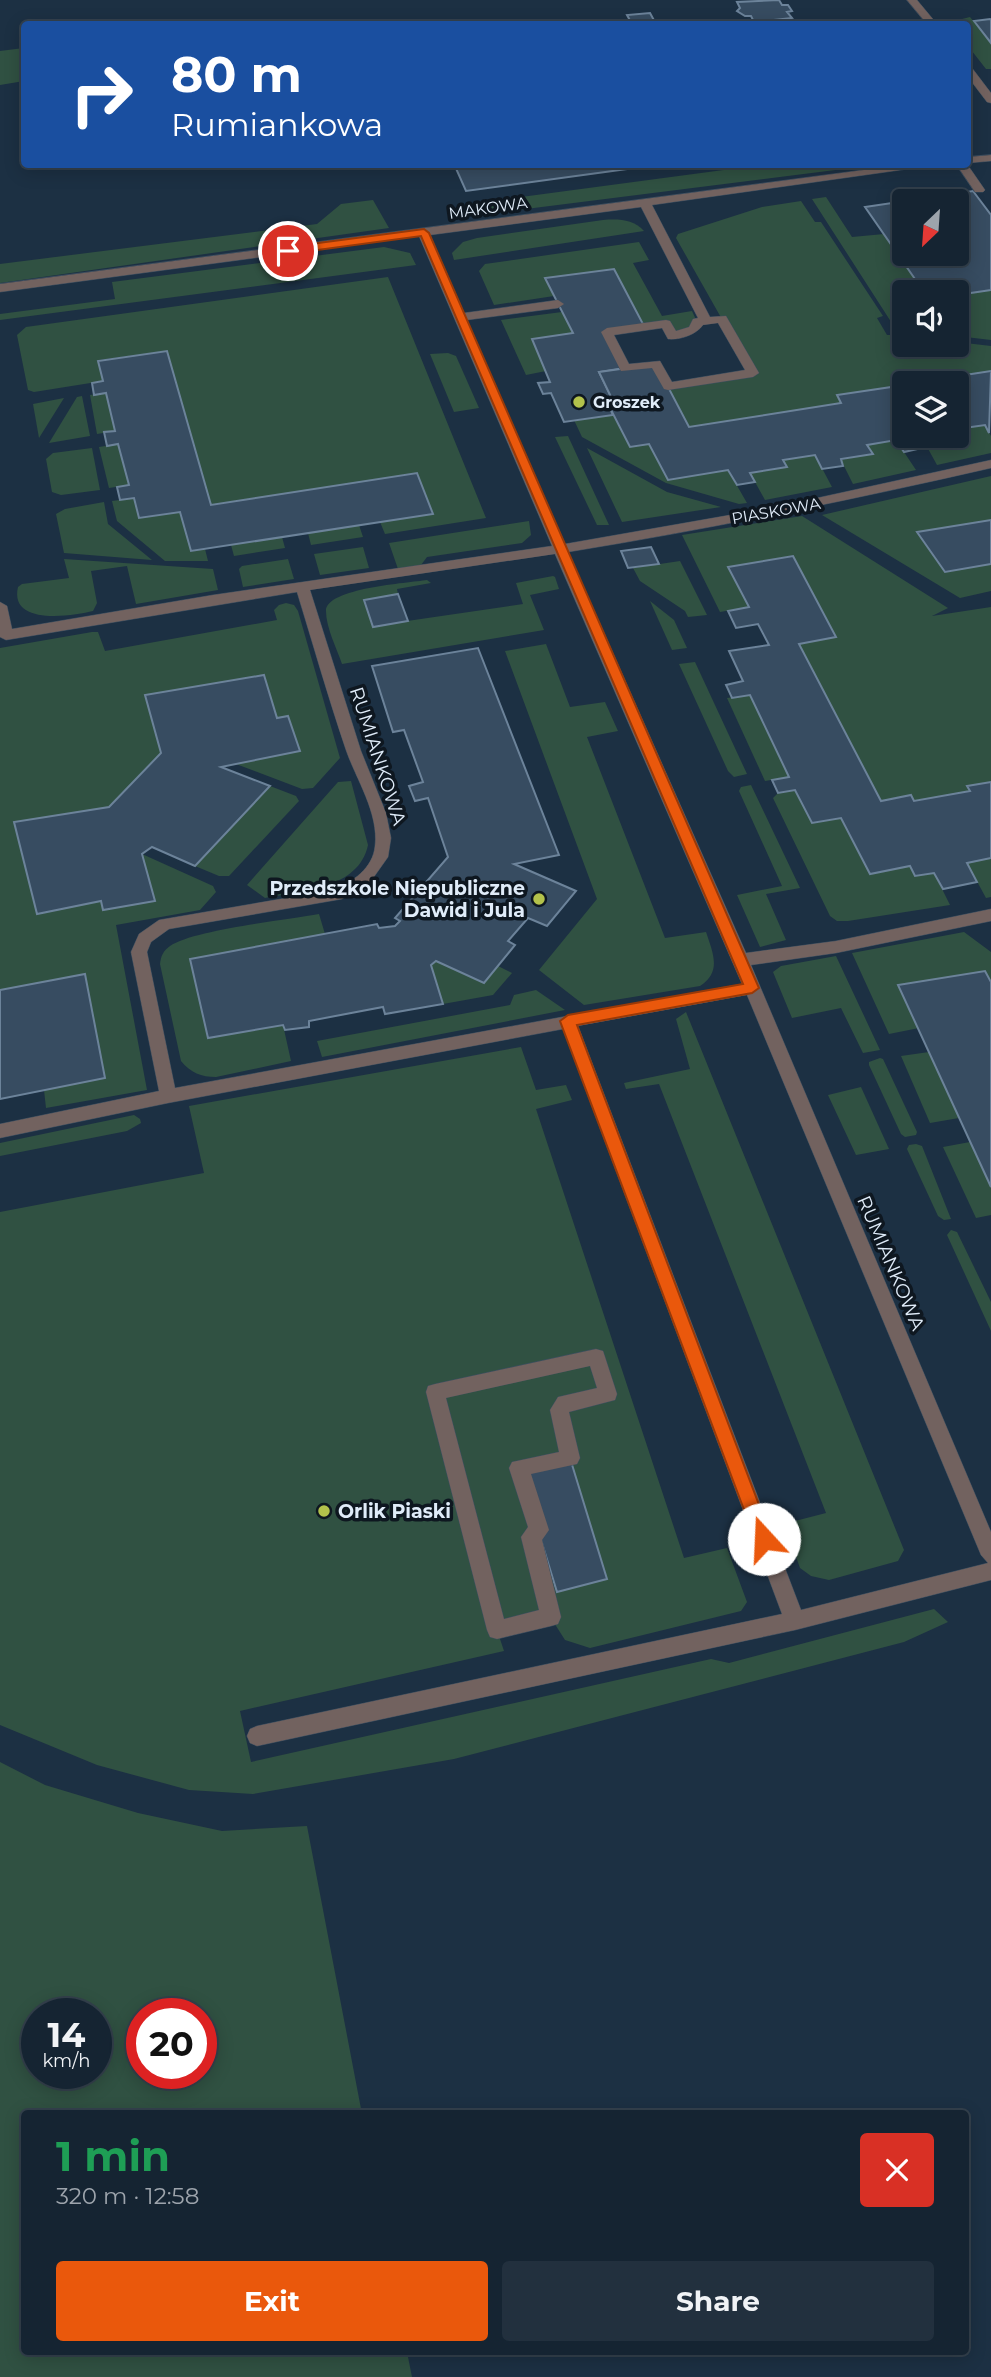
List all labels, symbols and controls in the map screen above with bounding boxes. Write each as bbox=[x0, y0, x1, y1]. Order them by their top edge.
text: 80 m bbox=[171, 45, 302, 104]
icon: right bbox=[56, 49, 147, 140]
text: Rumiankowa bbox=[171, 105, 383, 144]
north arrow bbox=[892, 189, 970, 266]
map controls bbox=[892, 189, 969, 448]
street label: MAKOWA bbox=[447, 193, 529, 223]
pin bbox=[258, 221, 318, 281]
icon: arrive bbox=[269, 232, 307, 270]
button: sound bbox=[892, 280, 969, 357]
button: layers bbox=[892, 371, 969, 448]
place label: Groszek bbox=[593, 393, 661, 412]
marker: Groszek bbox=[571, 394, 587, 410]
street label: PIASKOWA bbox=[730, 494, 822, 528]
street label: RUMIANKOWA bbox=[345, 684, 411, 828]
place label: Przedszkole Niepubliczne Dawid i Jula bbox=[269, 877, 525, 922]
marker: Przedszkole Niepubliczne Dawid i Jula bbox=[531, 891, 547, 907]
street label: RUMIANKOWA bbox=[852, 1192, 930, 1334]
place label: Orlik Piaski bbox=[338, 1500, 451, 1523]
position arrow bbox=[727, 1502, 801, 1576]
marker: Orlik Piaski bbox=[316, 1503, 332, 1519]
speed limit sign: 20 bbox=[126, 1998, 217, 2089]
text: 14 bbox=[48, 2013, 85, 2056]
text: km/h bbox=[42, 2050, 91, 2072]
text: 1 min bbox=[56, 2130, 170, 2182]
button: close bbox=[860, 2133, 934, 2207]
text: 320 m · 12:58 bbox=[56, 2182, 199, 2210]
button: Exit bbox=[56, 2261, 488, 2341]
button: Share bbox=[502, 2261, 934, 2341]

